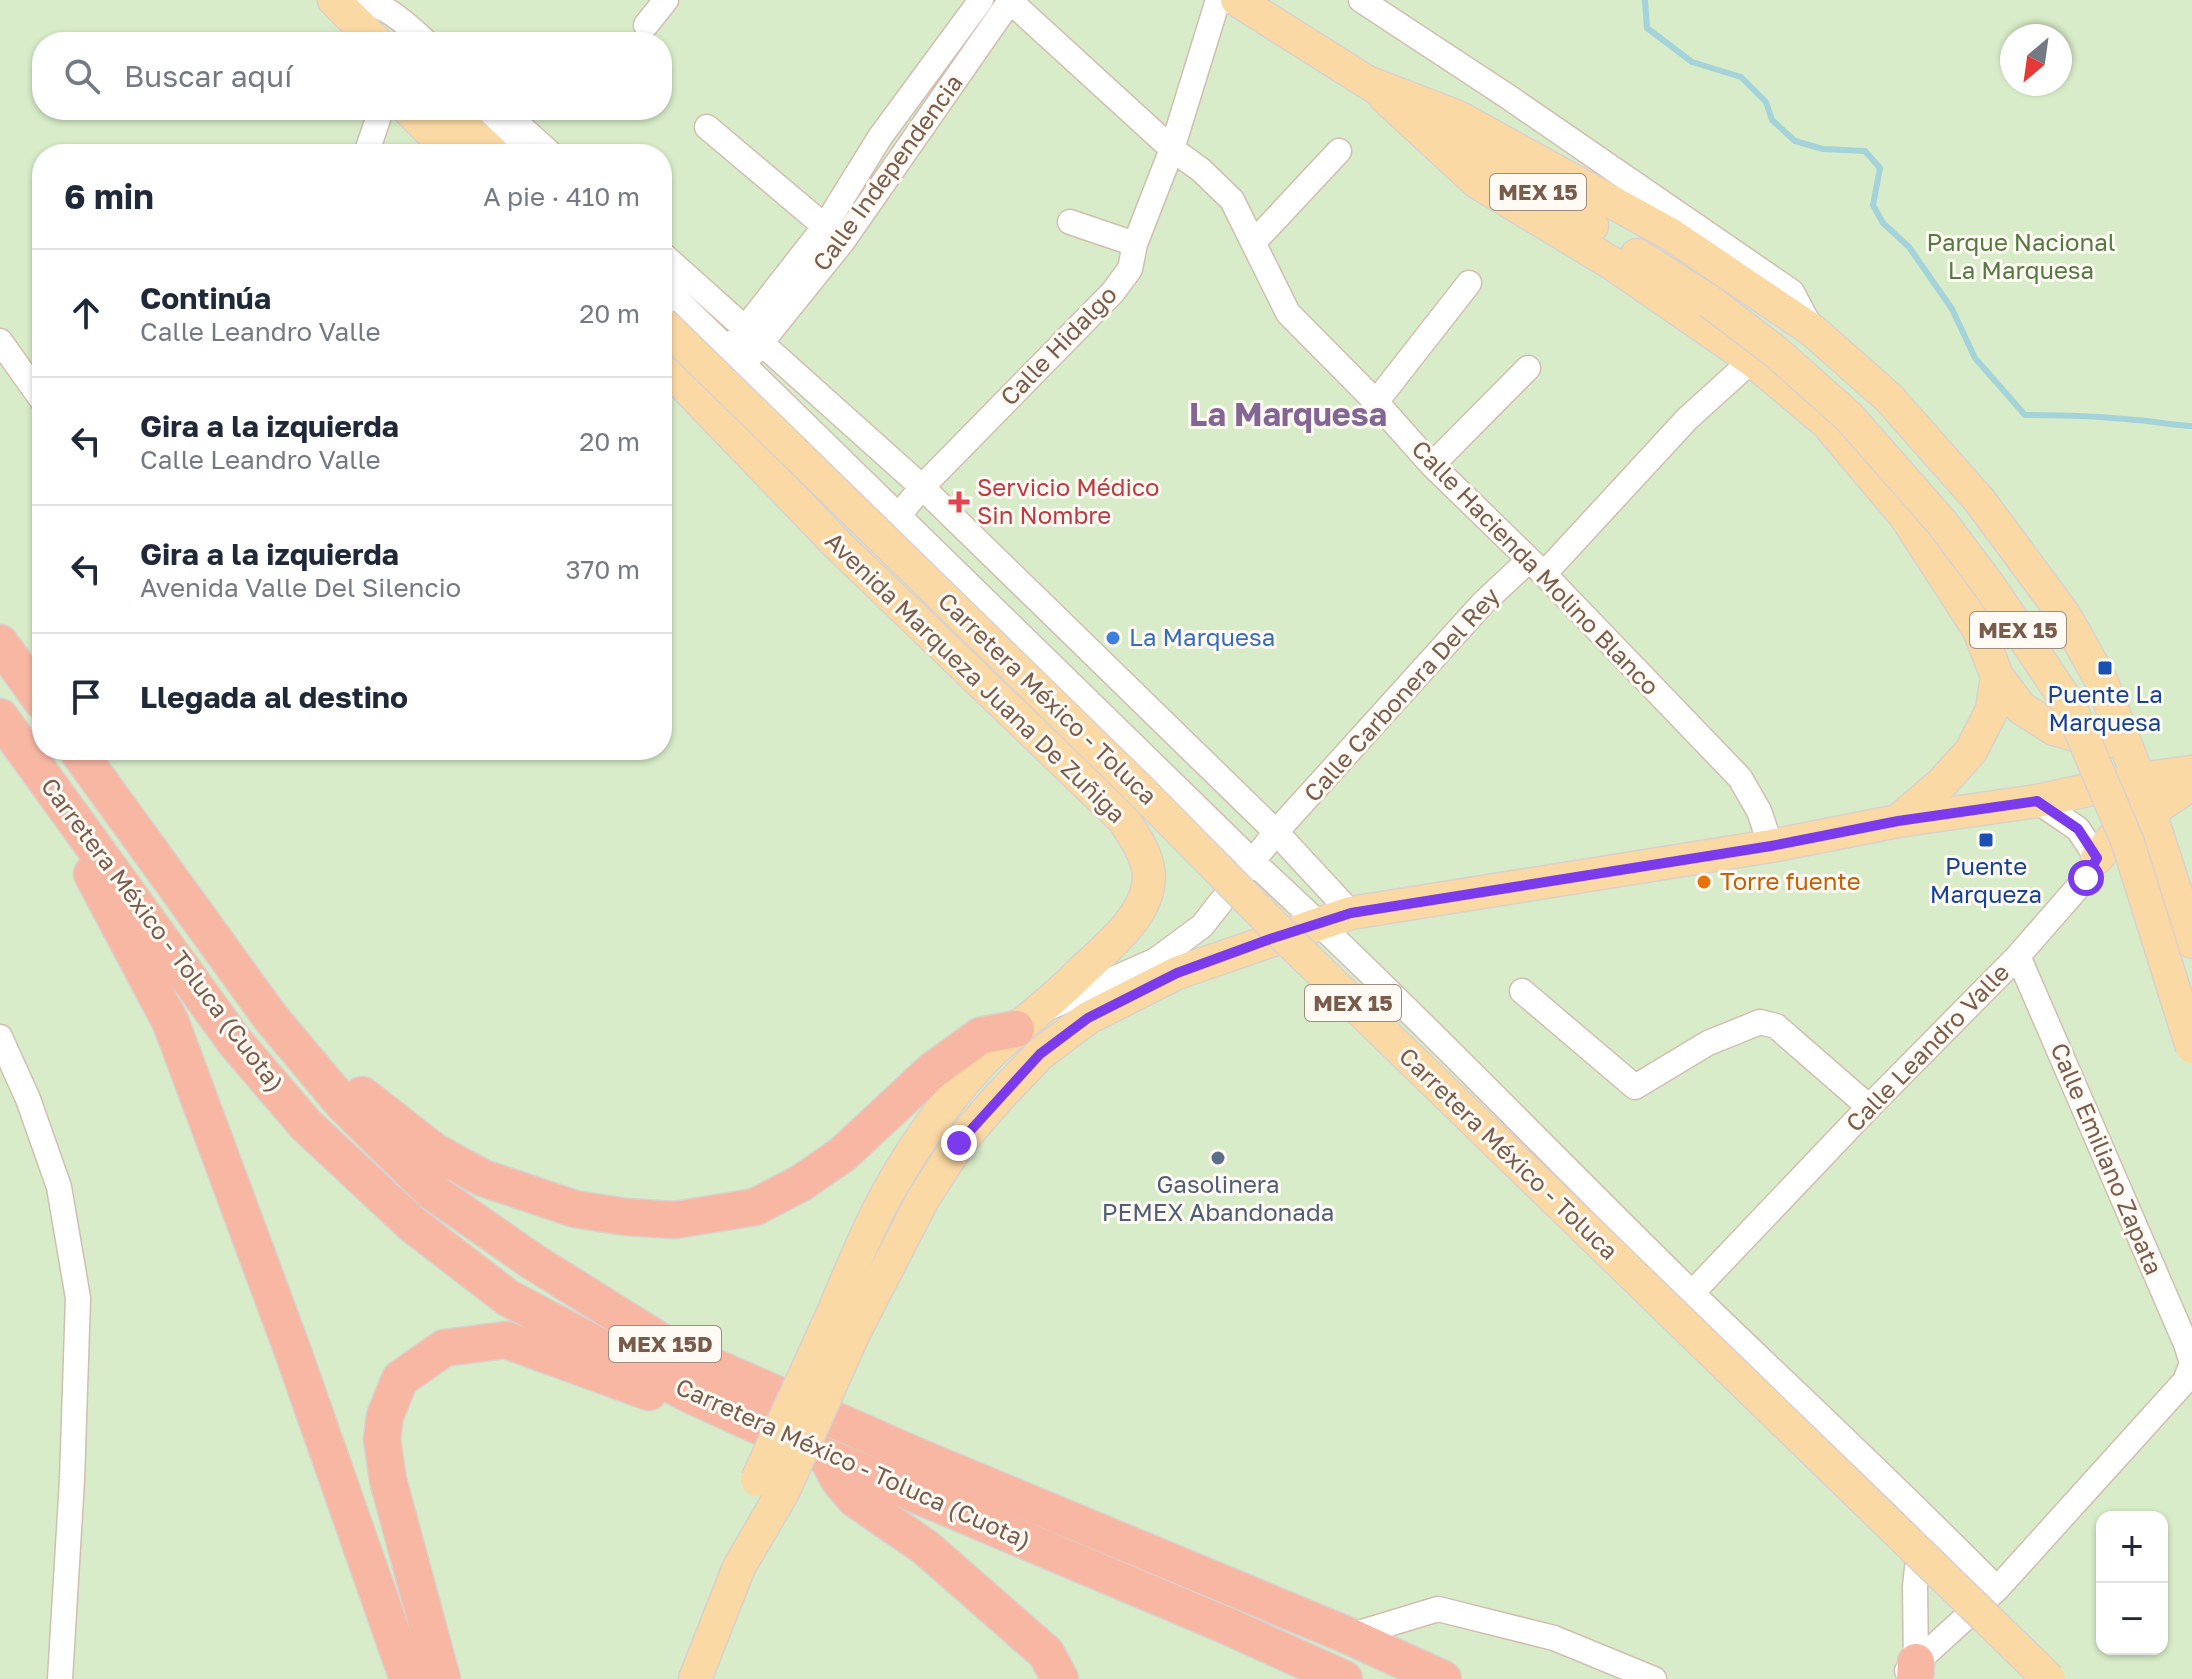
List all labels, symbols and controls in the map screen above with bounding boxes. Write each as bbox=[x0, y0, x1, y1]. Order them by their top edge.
north arrow bbox=[2000, 24, 2072, 96]
search box bbox=[32, 32, 672, 120]
icon: search bbox=[60, 54, 104, 98]
text: Buscar aquí bbox=[124, 58, 292, 94]
street label: Calle Independencia bbox=[806, 68, 968, 276]
road number: MEX 15 bbox=[1490, 174, 1586, 210]
text: 6 min bbox=[64, 176, 154, 216]
text: A pie · 410 m bbox=[483, 181, 640, 212]
park label: Parque Nacional La Marquesa bbox=[1926, 227, 2116, 284]
street label: Calle Hidalgo bbox=[994, 279, 1122, 411]
text: Continúa bbox=[140, 280, 271, 316]
icon: ahead bbox=[64, 291, 108, 335]
text: 20 m bbox=[579, 298, 640, 329]
text: Calle Leandro Valle bbox=[140, 316, 381, 347]
district label: La Marquesa bbox=[1189, 395, 1387, 433]
text: Gira a la izquierda bbox=[140, 408, 399, 444]
icon: left bbox=[64, 419, 108, 463]
text: 20 m bbox=[579, 426, 640, 457]
street label: Calle Hacienda Molino Blanco bbox=[1406, 433, 1666, 700]
text: Calle Leandro Valle bbox=[140, 444, 381, 475]
place label: Servicio Médico Sin Nombre bbox=[977, 472, 1159, 529]
marker: Servicio Médico Sin Nombre bbox=[948, 491, 970, 513]
street label: Avenida Marqueza Juana De Zuñiga bbox=[820, 526, 1132, 828]
text: Gira a la izquierda bbox=[140, 536, 399, 572]
icon: left bbox=[64, 547, 108, 591]
text: 370 m bbox=[565, 554, 640, 585]
text: Avenida Valle Del Silencio bbox=[140, 572, 461, 603]
street label: Calle Carbonera Del Rey bbox=[1297, 581, 1505, 807]
street label: Carretera México - Toluca bbox=[933, 586, 1163, 810]
road number: MEX 15 bbox=[1970, 612, 2066, 648]
place label: La Marquesa bbox=[1129, 622, 1275, 651]
marker: La Marquesa bbox=[1104, 629, 1122, 647]
marker: Puente La Marquesa bbox=[2096, 659, 2114, 677]
icon: arrive bbox=[64, 675, 108, 719]
text: Llegada al destino bbox=[140, 679, 408, 715]
place label: Puente La Marquesa bbox=[2047, 679, 2163, 736]
street label: Carretera México - Toluca (Cuota) bbox=[36, 771, 291, 1097]
marker: Puente Marqueza bbox=[1977, 831, 1995, 849]
place label: Puente Marqueza bbox=[1930, 851, 2042, 908]
route start bbox=[2068, 860, 2104, 896]
place label: Torre fuente bbox=[1720, 866, 1861, 895]
marker: Torre fuente bbox=[1695, 873, 1713, 891]
street label: Calle Leandro Valle bbox=[1839, 957, 2015, 1137]
road number: MEX 15 bbox=[1305, 985, 1401, 1021]
street label: Calle Emiliano Zapata bbox=[2045, 1038, 2169, 1279]
street label: Carretera México - Toluca bbox=[1394, 1041, 1624, 1265]
route end bbox=[941, 1125, 977, 1161]
marker: Gasolinera PEMEX Abandonada bbox=[1209, 1149, 1227, 1167]
place label: Gasolinera PEMEX Abandonada bbox=[1102, 1169, 1334, 1226]
road number: MEX 15D bbox=[609, 1326, 721, 1362]
street label: Carretera México - Toluca (Cuota) bbox=[672, 1371, 1036, 1554]
map controls bbox=[2096, 1511, 2168, 1655]
button: + bbox=[2096, 1511, 2168, 1583]
button: − bbox=[2096, 1583, 2168, 1655]

